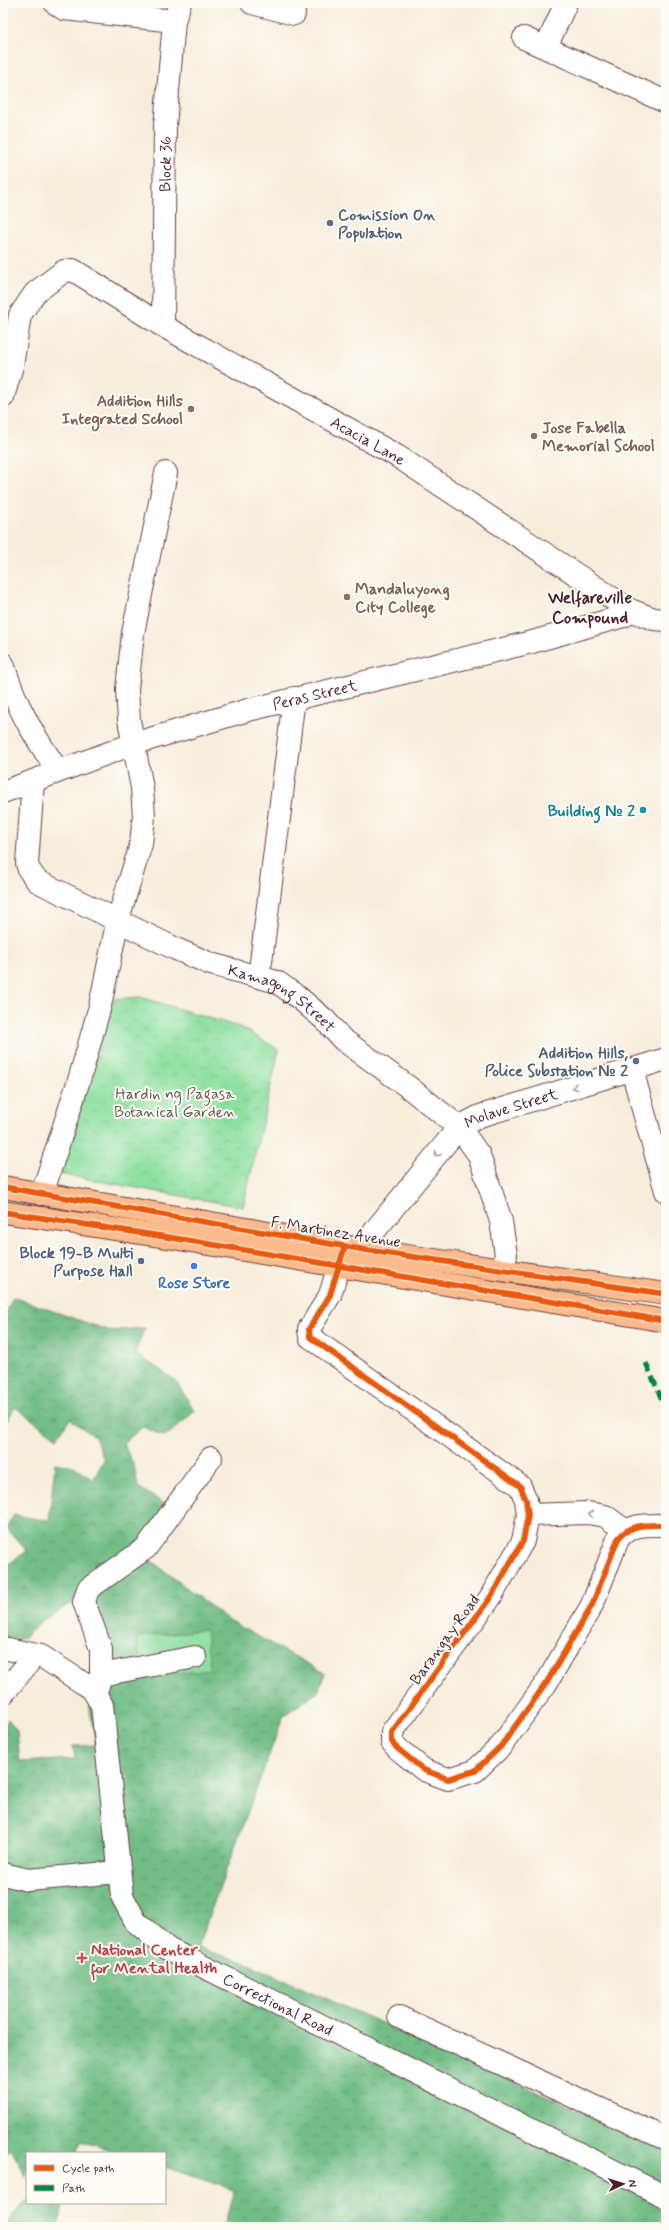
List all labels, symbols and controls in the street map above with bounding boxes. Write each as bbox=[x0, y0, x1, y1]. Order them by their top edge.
street label: Block 36 bbox=[155, 136, 177, 192]
place label: Comission On Population bbox=[338, 205, 436, 244]
marker: Comission On Population bbox=[325, 218, 335, 228]
place label: Addition Hills Integrated School bbox=[62, 391, 183, 432]
marker: Addition Hills Integrated School bbox=[186, 404, 196, 414]
street label: Acacia Lane bbox=[326, 412, 410, 471]
place label: Jose Fabella Memorial School bbox=[542, 418, 655, 457]
marker: Jose Fabella Memorial School bbox=[529, 431, 539, 441]
place label: Mandaluyong City College bbox=[355, 579, 450, 619]
district label: Welfareville Compound bbox=[547, 587, 632, 629]
marker: Mandaluyong City College bbox=[342, 592, 352, 602]
street label: Peras Street bbox=[270, 675, 360, 716]
place label: Building № 2 bbox=[548, 801, 635, 824]
marker: Building № 2 bbox=[638, 805, 648, 815]
street label: Kamagong Street bbox=[225, 960, 340, 1037]
place label: Addition Hills, Police Substation № 2 bbox=[485, 1043, 629, 1082]
marker: Addition Hills, Police Substation № 2 bbox=[631, 1056, 641, 1066]
one-way arrow bbox=[572, 1082, 579, 1091]
park label: Hardin ng Pagasa Botanical Garden bbox=[114, 1084, 236, 1123]
street label: Molave Street bbox=[461, 1084, 561, 1134]
one-way arrow bbox=[435, 1150, 442, 1157]
street label: F. Martinez Avenue bbox=[269, 1212, 402, 1253]
place label: Block 19-B Multi Purpose Hall bbox=[19, 1243, 134, 1282]
marker: Block 19-B Multi Purpose Hall bbox=[136, 1256, 146, 1266]
marker: Rose Store bbox=[189, 1261, 199, 1271]
place label: Rose Store bbox=[158, 1273, 230, 1294]
one-way arrow bbox=[588, 1510, 594, 1519]
street label: Barangay Road bbox=[405, 1591, 485, 1689]
place label: National Center for Mental Health bbox=[90, 1940, 217, 1981]
marker: National Center for Mental Health bbox=[76, 1952, 88, 1964]
street label: Correctional Road bbox=[219, 1969, 336, 2041]
legend bbox=[26, 2152, 166, 2204]
text: Cycle path bbox=[62, 2161, 114, 2177]
north arrow bbox=[603, 2164, 643, 2204]
text: N bbox=[625, 2179, 639, 2188]
text: Path bbox=[62, 2181, 85, 2197]

